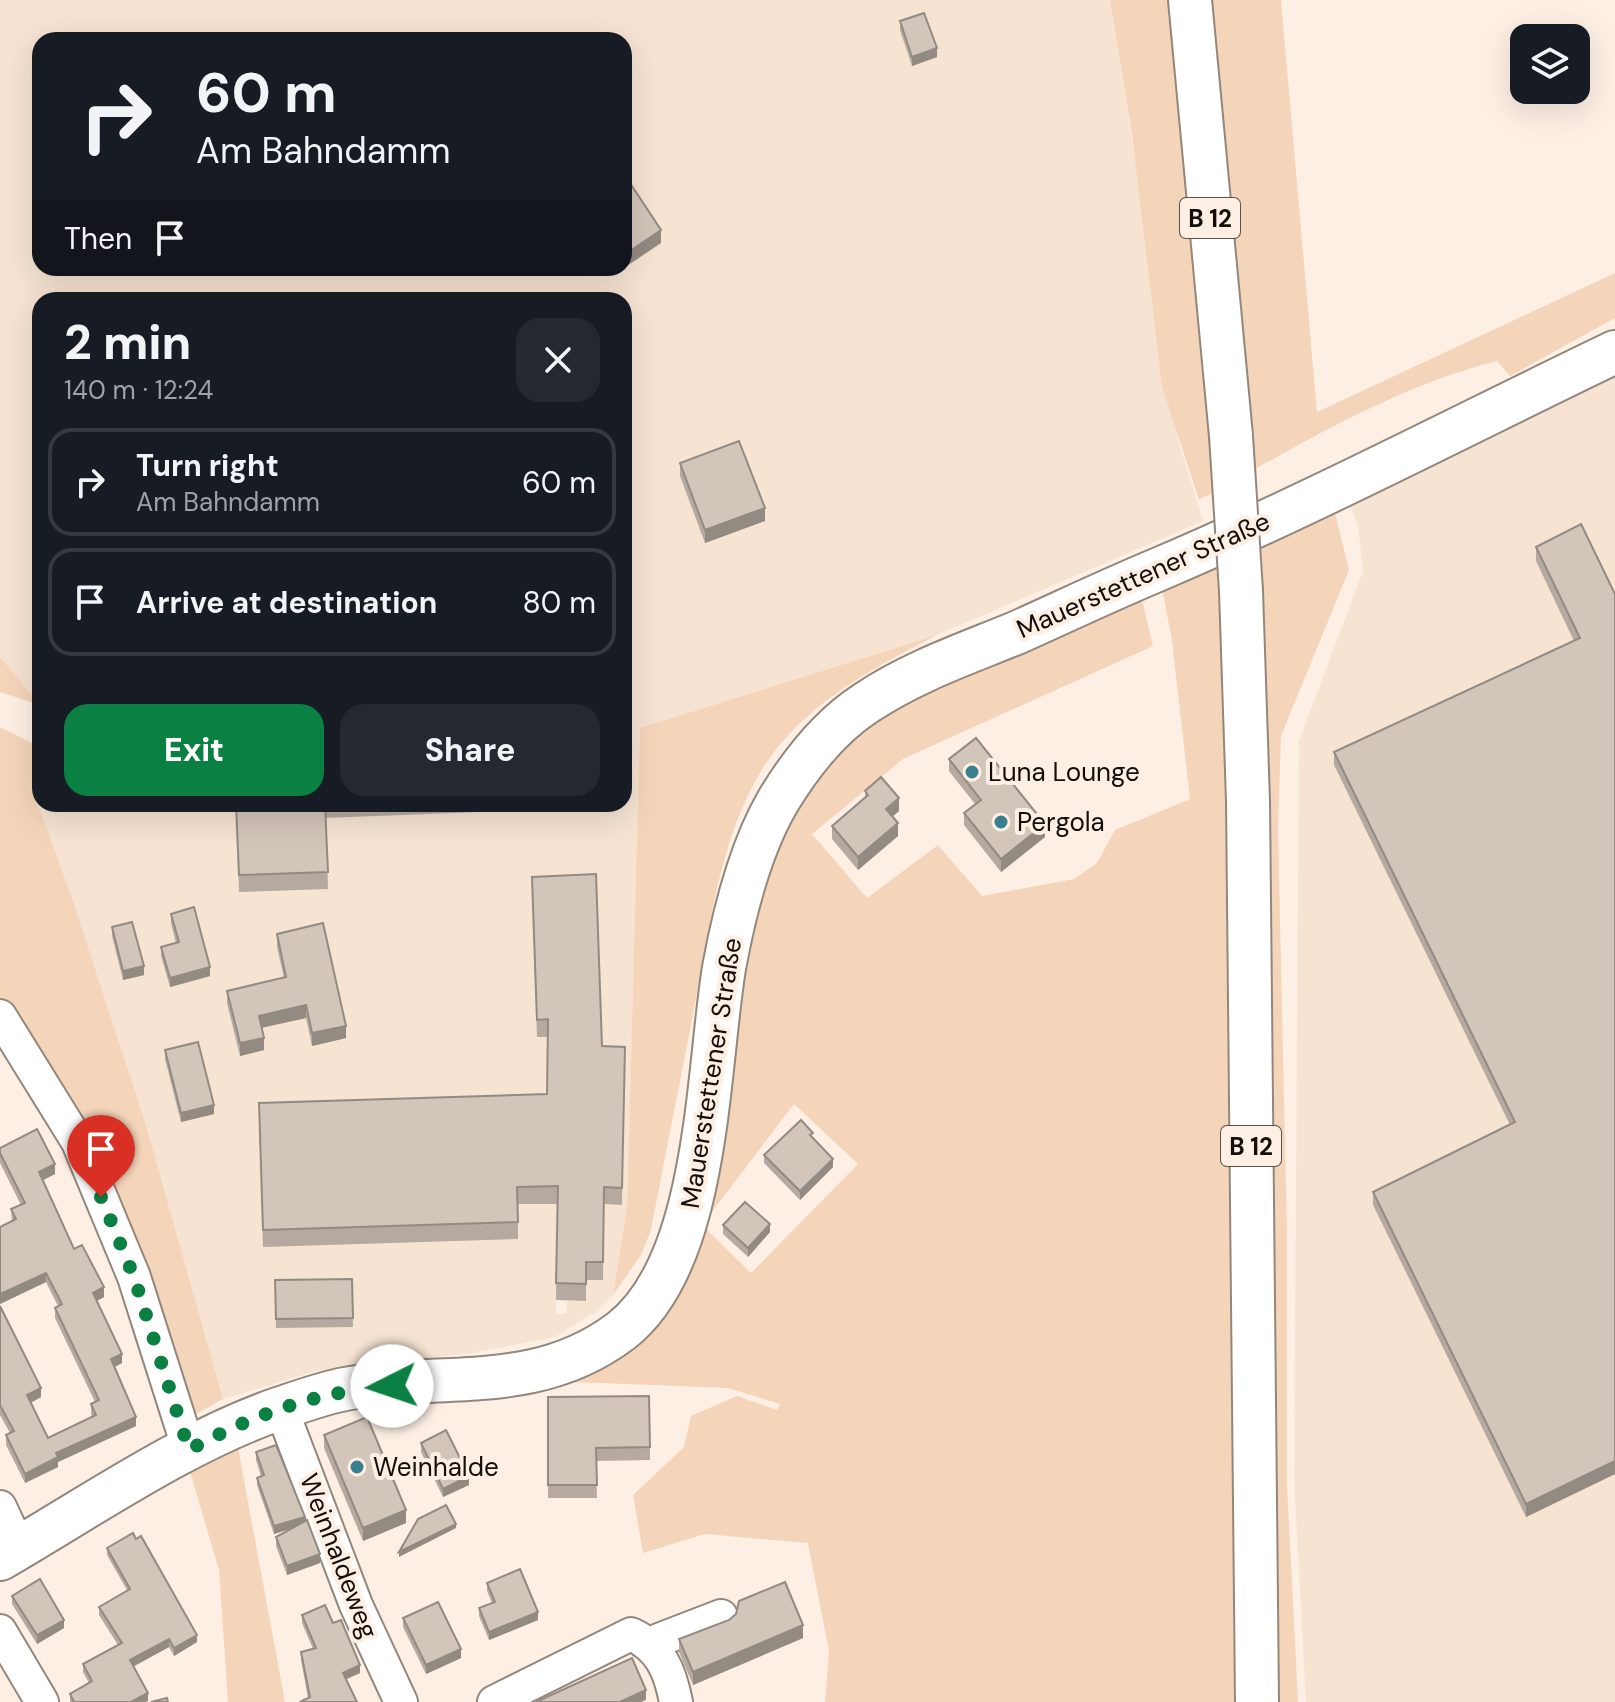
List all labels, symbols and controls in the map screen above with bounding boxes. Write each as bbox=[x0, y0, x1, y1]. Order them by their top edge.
map controls bbox=[1510, 24, 1590, 104]
button: layers bbox=[1510, 24, 1590, 104]
text: 60 m bbox=[196, 56, 337, 129]
icon: right bbox=[64, 64, 168, 168]
text: Am Bahndamm bbox=[196, 127, 451, 174]
road number: B 12 bbox=[1180, 198, 1240, 238]
icon: arrive bbox=[148, 216, 192, 260]
text: Then bbox=[64, 219, 132, 258]
text: 2 min bbox=[64, 311, 191, 374]
button: close bbox=[516, 318, 600, 402]
text: 140 m · 12:24 bbox=[64, 373, 213, 407]
text: Turn right bbox=[136, 446, 279, 485]
icon: right bbox=[68, 460, 112, 504]
text: 60 m bbox=[522, 463, 596, 502]
text: Am Bahndamm bbox=[136, 485, 320, 519]
street label: Mauerstettener Straße bbox=[1011, 504, 1275, 646]
icon: arrive bbox=[68, 580, 112, 624]
text: Arrive at destination bbox=[136, 583, 437, 622]
text: 80 m bbox=[523, 583, 596, 622]
button: Exit bbox=[64, 704, 324, 796]
button: Share bbox=[340, 704, 600, 796]
place label: Luna Lounge bbox=[988, 755, 1140, 789]
marker: Luna Lounge bbox=[963, 763, 981, 781]
place label: Pergola bbox=[1017, 805, 1105, 839]
marker: Pergola bbox=[992, 813, 1010, 831]
street label: Mauerstettener Straße bbox=[673, 935, 749, 1211]
pin bbox=[67, 1115, 135, 1197]
road number: B 12 bbox=[1221, 1126, 1281, 1166]
icon: arrive bbox=[79, 1127, 123, 1171]
position arrow bbox=[350, 1344, 434, 1428]
place label: Weinhalde bbox=[373, 1450, 499, 1484]
marker: Weinhalde bbox=[348, 1458, 366, 1476]
street label: Weinhaldeweg bbox=[292, 1469, 386, 1643]

